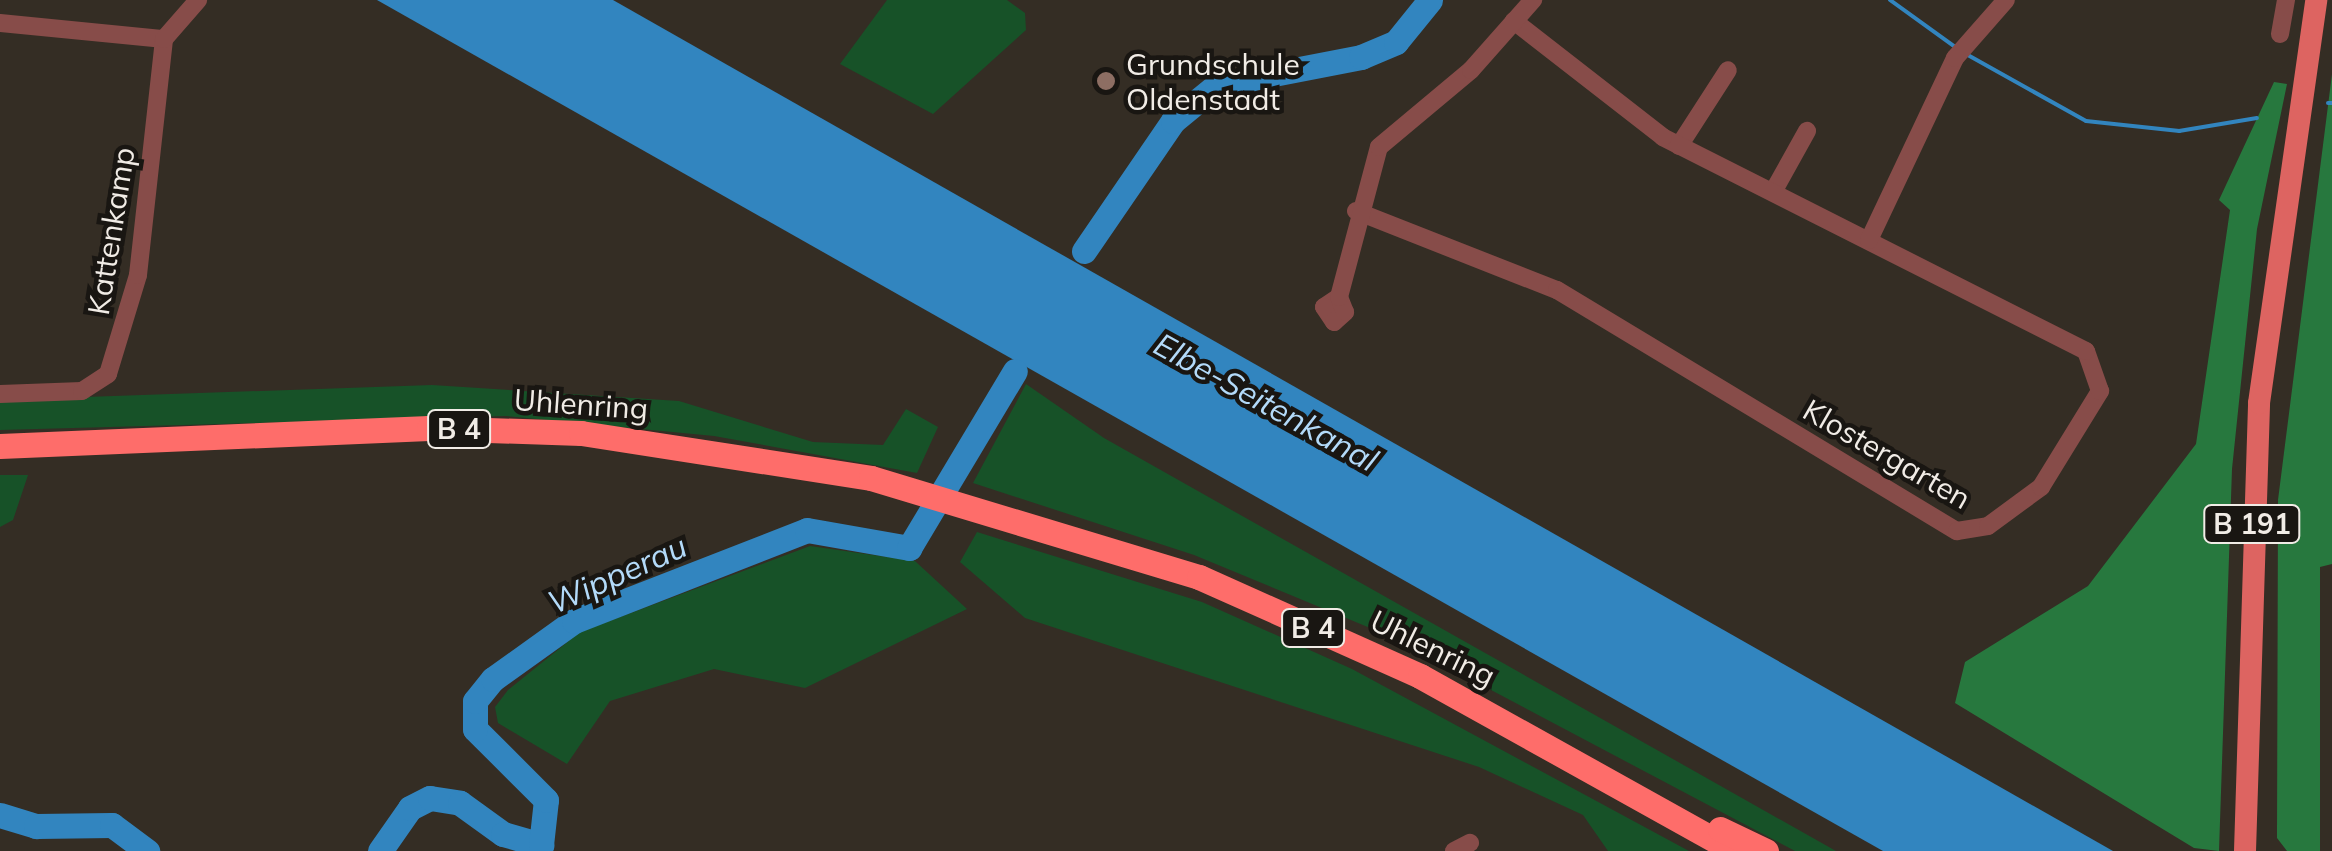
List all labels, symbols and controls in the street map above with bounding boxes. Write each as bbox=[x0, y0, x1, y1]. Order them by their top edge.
place label: Grundschule Oldenstadt bbox=[1126, 46, 1300, 116]
marker: Grundschule Oldenstadt bbox=[1095, 70, 1117, 92]
street label: Kattenkamp bbox=[80, 145, 142, 317]
water label: Elbe-Seitenkanal bbox=[1147, 325, 1385, 479]
street label: Uhlenring bbox=[513, 381, 649, 427]
street label: Klostergarten bbox=[1797, 392, 1977, 516]
road number: B 4 bbox=[426, 406, 492, 452]
road number: B 191 bbox=[2202, 501, 2302, 547]
water label: Wipperau bbox=[542, 526, 692, 622]
street label: Uhlenring bbox=[1365, 602, 1501, 694]
road number: B 4 bbox=[1280, 605, 1346, 651]

